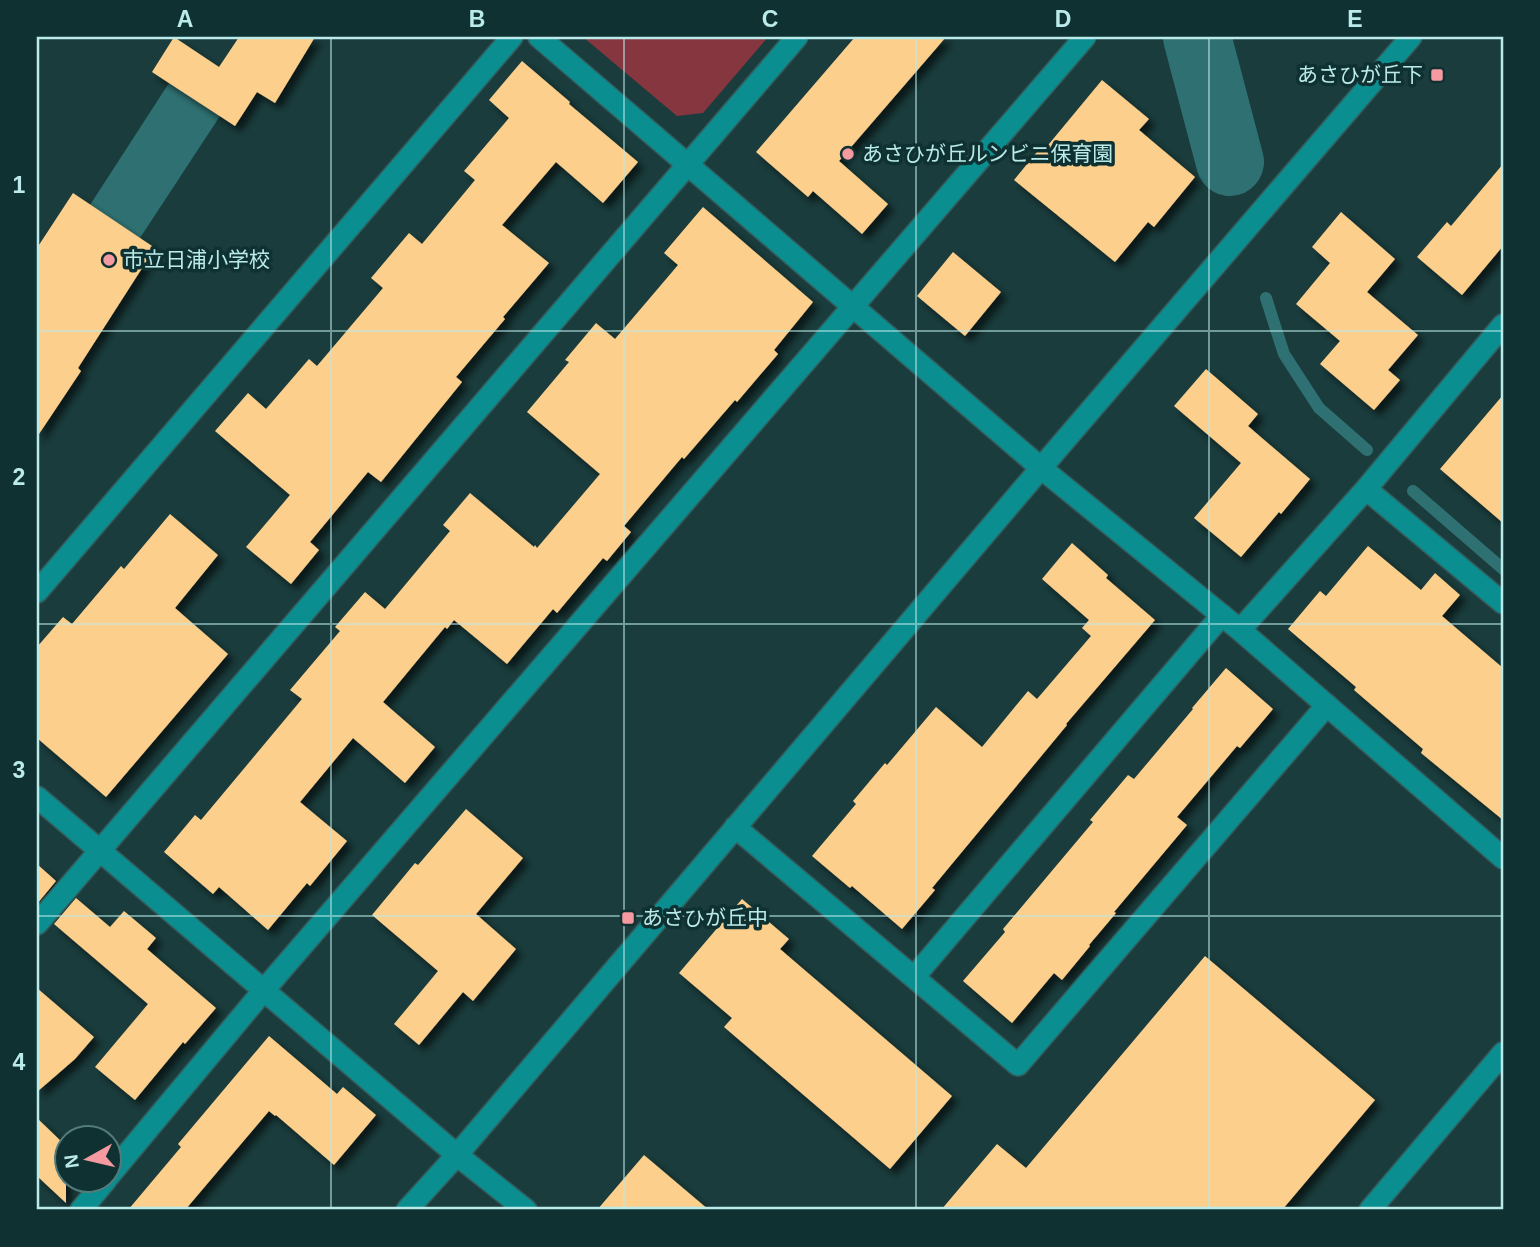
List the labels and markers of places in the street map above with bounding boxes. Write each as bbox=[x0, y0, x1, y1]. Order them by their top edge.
place label: あさひが丘下 bbox=[1297, 63, 1423, 86]
marker: あさひが丘下 bbox=[1429, 67, 1445, 83]
place label: あさひが丘ルンビニ保育園 bbox=[862, 142, 1114, 165]
marker: あさひが丘ルンビニ保育園 bbox=[840, 146, 856, 162]
place label: 市立日浦小学校 bbox=[123, 248, 270, 271]
marker: 市立日浦小学校 bbox=[101, 252, 117, 268]
place label: あさひが丘中 bbox=[642, 906, 768, 929]
marker: あさひが丘中 bbox=[620, 910, 636, 926]

